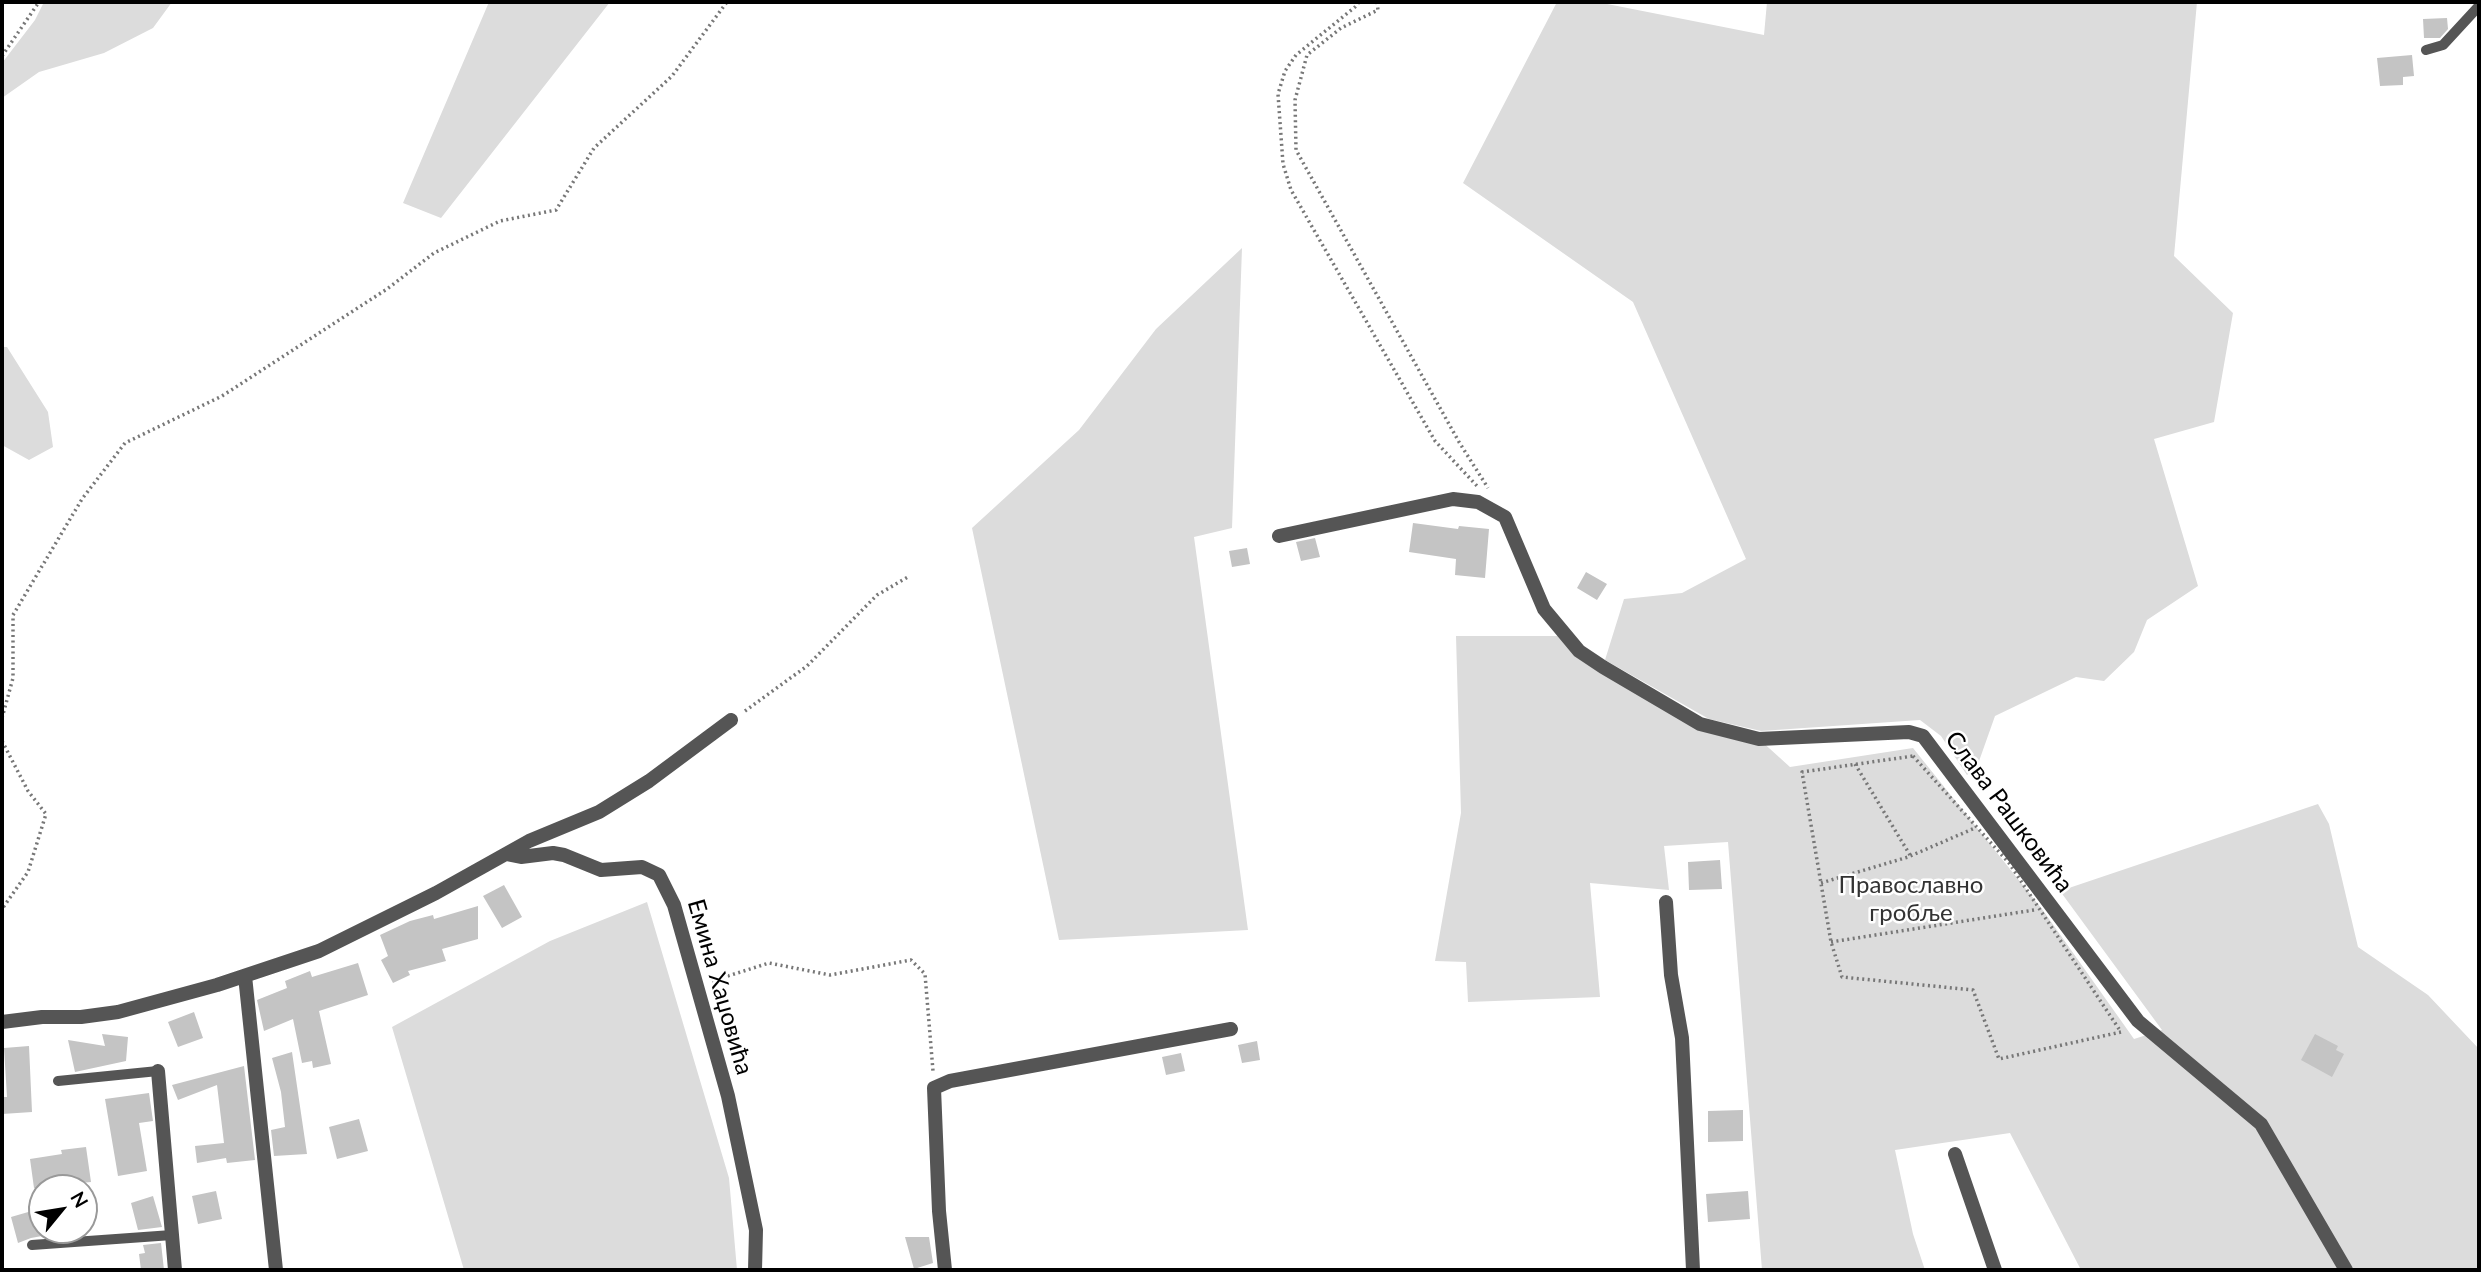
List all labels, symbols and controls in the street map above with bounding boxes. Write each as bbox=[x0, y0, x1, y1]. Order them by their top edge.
street label: Слава Рашковића bbox=[1939, 726, 2079, 898]
park label: Православно гробље bbox=[1839, 871, 1983, 927]
street label: Емина Хаџовића bbox=[681, 896, 759, 1078]
north arrow bbox=[28, 1174, 98, 1244]
text: N bbox=[66, 1187, 94, 1211]

